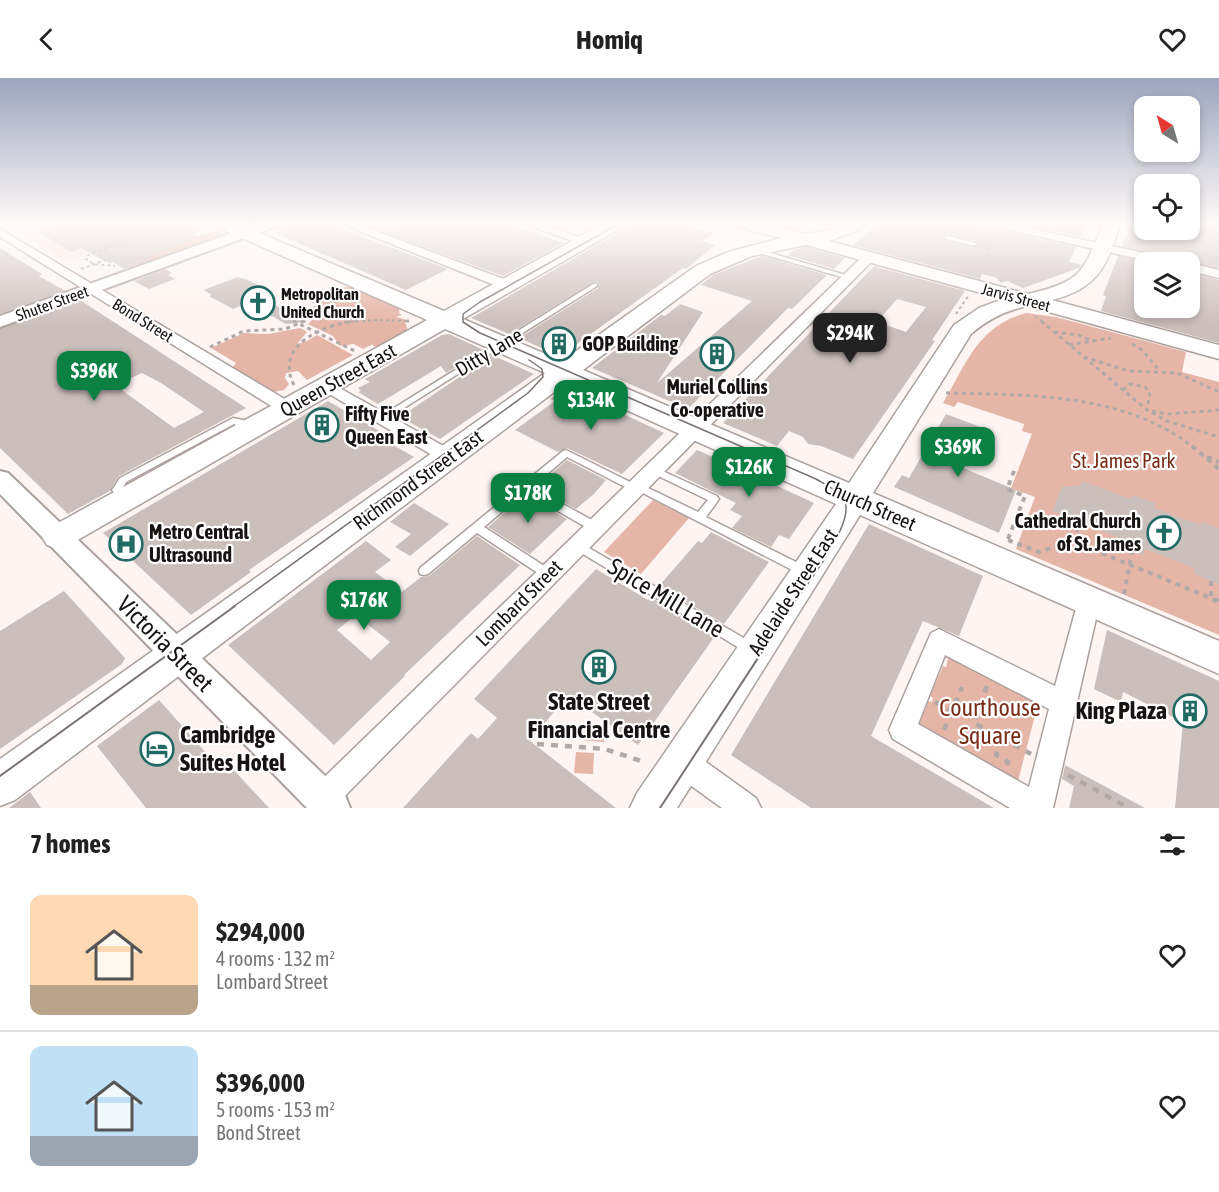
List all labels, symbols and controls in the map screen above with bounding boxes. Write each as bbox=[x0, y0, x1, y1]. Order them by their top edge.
icon: back bbox=[30, 23, 63, 56]
icon: heart bbox=[1156, 23, 1189, 56]
text: Homiq bbox=[576, 24, 643, 55]
north arrow bbox=[1134, 96, 1200, 162]
map controls bbox=[1134, 96, 1200, 318]
button: locate bbox=[1134, 174, 1200, 240]
button: layers bbox=[1134, 252, 1200, 318]
street label: Jarvis Street bbox=[980, 279, 1053, 315]
street label: Shuter Street bbox=[13, 281, 91, 324]
church icon: Metropolitan United Church bbox=[240, 285, 276, 321]
place label: Metropolitan United Church bbox=[281, 285, 365, 321]
street label: Bond Street bbox=[110, 294, 177, 346]
pin: $294K bbox=[808, 313, 892, 364]
text: $294K bbox=[827, 321, 873, 344]
street label: Ditty Lane bbox=[451, 323, 526, 381]
building icon: GOP Building bbox=[541, 326, 577, 362]
place label: GOP Building bbox=[582, 332, 678, 355]
building icon: Muriel Collins Co-operative bbox=[699, 336, 735, 372]
street label: Queen Street East bbox=[276, 338, 400, 421]
pin: $396K bbox=[52, 351, 136, 402]
text: $396K bbox=[71, 359, 117, 382]
place label: Muriel Collins Co-operative bbox=[666, 375, 768, 421]
pin: $134K bbox=[549, 380, 633, 431]
text: $134K bbox=[568, 388, 614, 411]
place label: Fifty Five Queen East bbox=[345, 402, 428, 448]
building icon: Fifty Five Queen East bbox=[304, 407, 340, 443]
street label: Richmond Street East bbox=[348, 425, 487, 534]
pin: $369K bbox=[916, 427, 1000, 478]
text: $369K bbox=[935, 435, 981, 458]
pin: $126K bbox=[707, 447, 791, 498]
park label: St. James Park bbox=[1073, 449, 1176, 472]
text: $126K bbox=[726, 455, 772, 478]
pin: $178K bbox=[486, 473, 570, 524]
street label: Church Street bbox=[821, 474, 920, 535]
text: $178K bbox=[505, 481, 551, 504]
place label: Cathedral Church of St. James bbox=[1015, 509, 1141, 555]
church icon: Cathedral Church of St. James bbox=[1146, 515, 1182, 551]
place label: Metro Central Ultrasound bbox=[149, 520, 250, 566]
street label: Adelaide Street East bbox=[743, 524, 842, 659]
hospital icon: Metro Central Ultrasound bbox=[108, 526, 144, 562]
street label: Spice Mill Lane bbox=[603, 552, 729, 643]
street label: Lombard Street bbox=[471, 555, 567, 650]
pin: $176K bbox=[322, 580, 406, 631]
text: $176K bbox=[341, 588, 387, 611]
street label: Victoria Street bbox=[112, 590, 219, 697]
building icon: State Street Financial Centre bbox=[581, 649, 617, 685]
place label: State Street Financial Centre bbox=[527, 688, 671, 743]
building icon: King Plaza bbox=[1172, 693, 1208, 729]
park label: Courthouse Square bbox=[939, 694, 1041, 749]
place label: King Plaza bbox=[1075, 697, 1167, 724]
place label: Cambridge Suites Hotel bbox=[180, 721, 286, 776]
hotel icon: Cambridge Suites Hotel bbox=[139, 731, 175, 767]
icon: filters bbox=[1156, 828, 1189, 861]
text: 7 homes bbox=[30, 829, 110, 859]
text: $294,000 bbox=[216, 917, 305, 947]
icon: home bbox=[78, 919, 150, 991]
icon: heart bbox=[1156, 939, 1189, 972]
text: 4 rooms · 132 m² bbox=[216, 947, 335, 970]
text: Lombard Street bbox=[216, 970, 328, 993]
text: $396,000 bbox=[216, 1068, 305, 1098]
icon: home bbox=[78, 1070, 150, 1142]
icon: heart bbox=[1156, 1090, 1189, 1123]
text: 5 rooms · 153 m² bbox=[216, 1098, 335, 1121]
text: Bond Street bbox=[216, 1121, 301, 1144]

